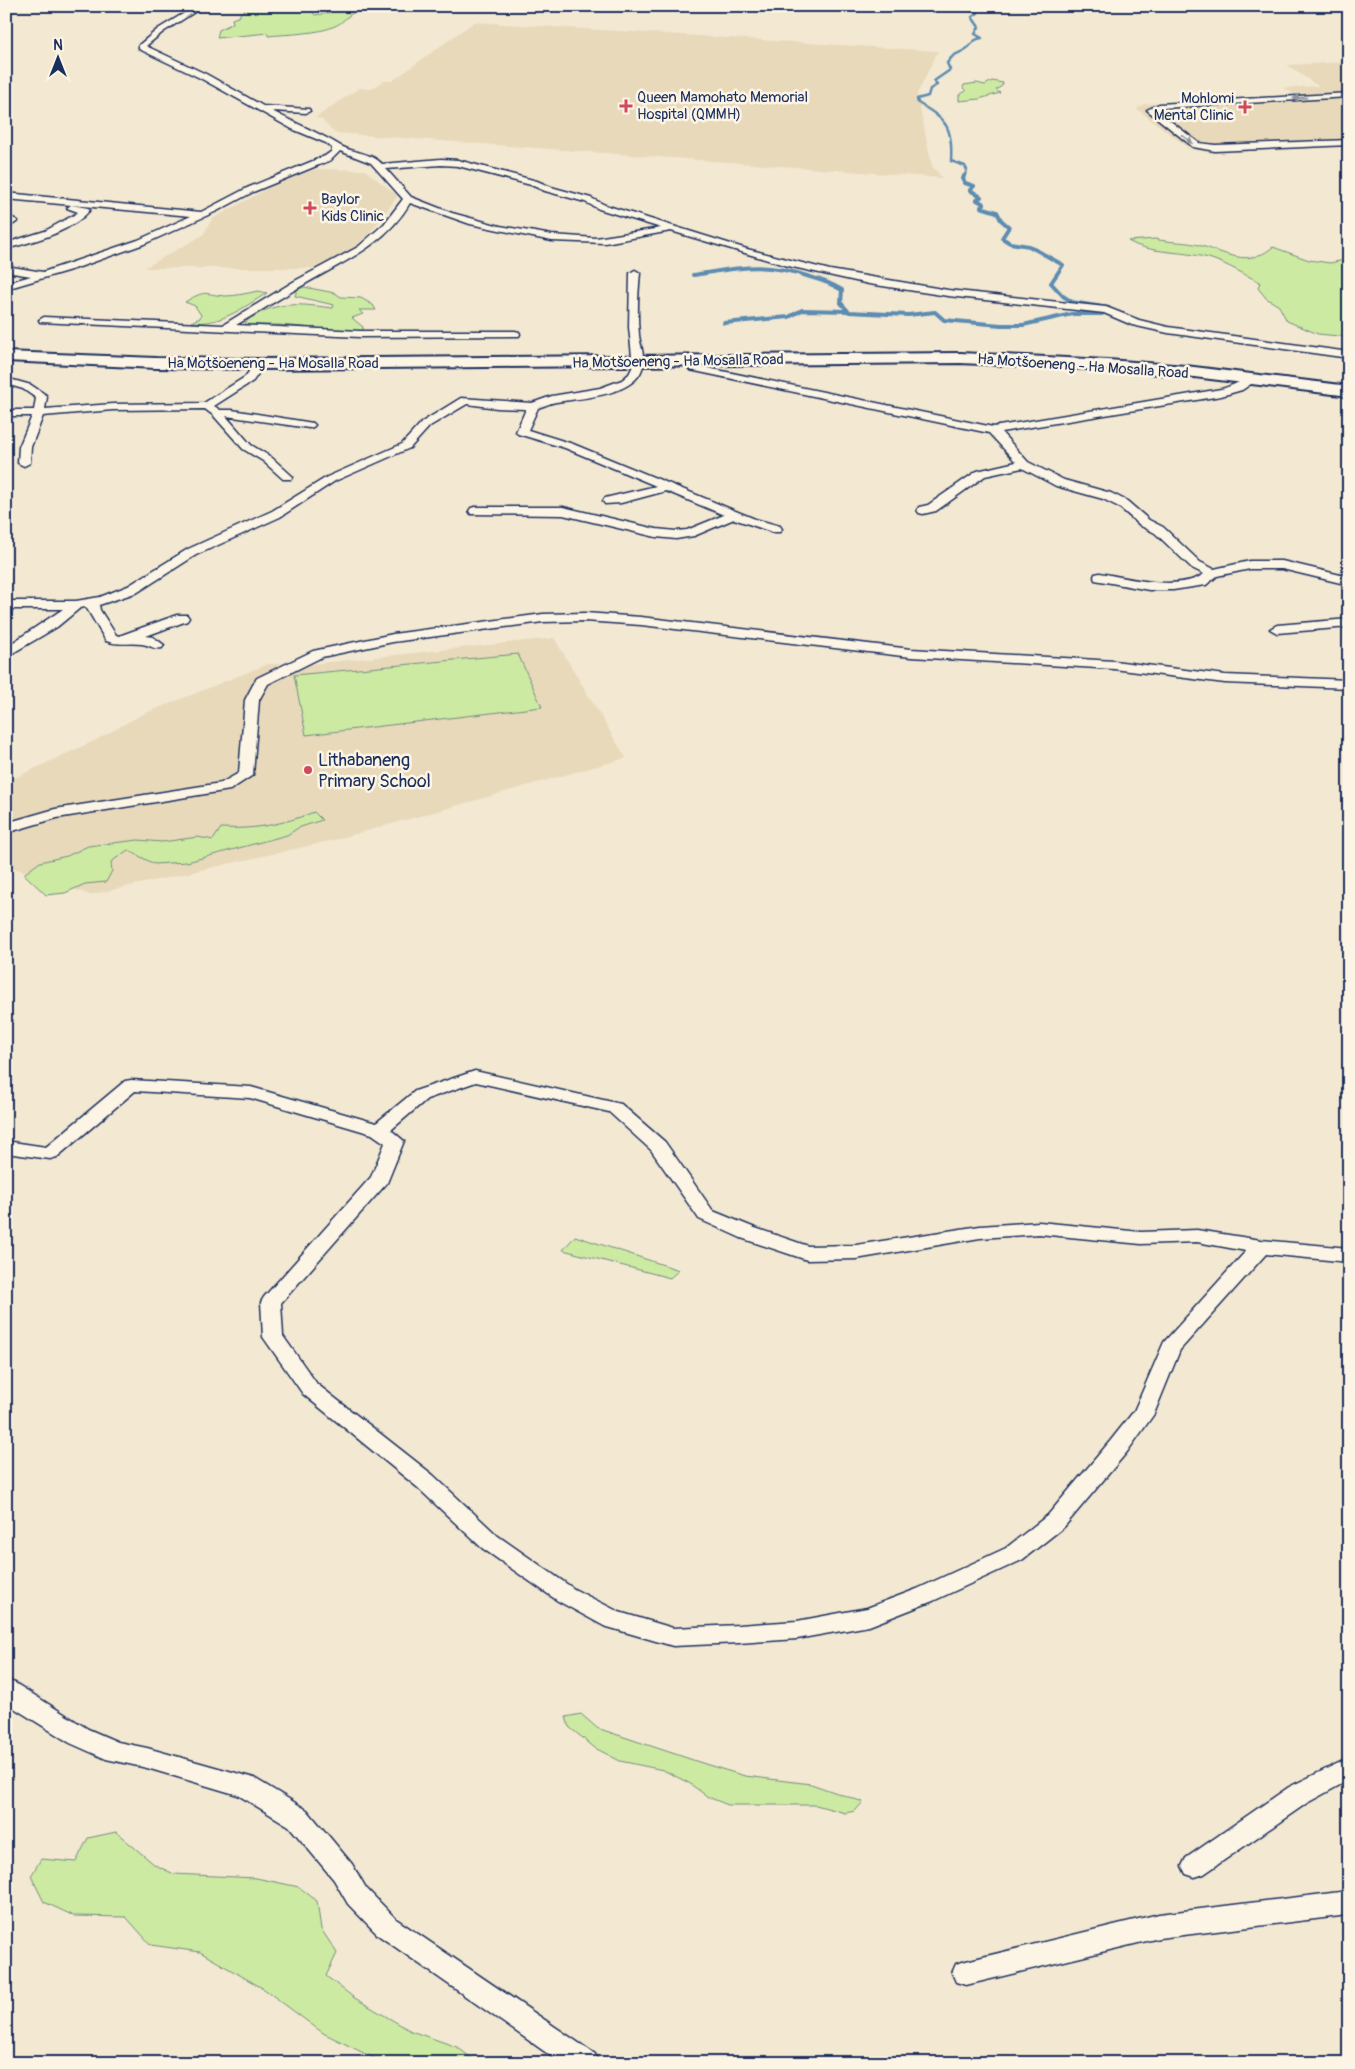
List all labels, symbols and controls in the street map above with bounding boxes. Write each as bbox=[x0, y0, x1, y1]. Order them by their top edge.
north arrow bbox=[32, 32, 82, 82]
text: N bbox=[53, 37, 63, 54]
place label: Queen Mamohato Memorial Hospital (QMMH) bbox=[637, 88, 808, 124]
place label: Mohlomi Mental Clinic bbox=[1154, 89, 1234, 125]
one-way arrow bbox=[1292, 94, 1308, 102]
marker: Queen Mamohato Memorial Hospital (QMMH) bbox=[619, 99, 633, 113]
marker: Mohlomi Mental Clinic bbox=[1238, 100, 1252, 114]
one-way arrow bbox=[1181, 134, 1194, 144]
place label: Baylor Kids Clinic bbox=[321, 190, 385, 226]
marker: Baylor Kids Clinic bbox=[303, 201, 317, 215]
street label: Ha Motšoeneng - Ha Mosalla Road bbox=[572, 350, 784, 373]
street label: Ha Motšoeneng - Ha Mosalla Road bbox=[977, 350, 1189, 383]
street label: Ha Motšoeneng - Ha Mosalla Road bbox=[167, 354, 379, 373]
place label: Lithabaneng Primary School bbox=[318, 749, 431, 793]
marker: Lithabaneng Primary School bbox=[302, 764, 314, 776]

